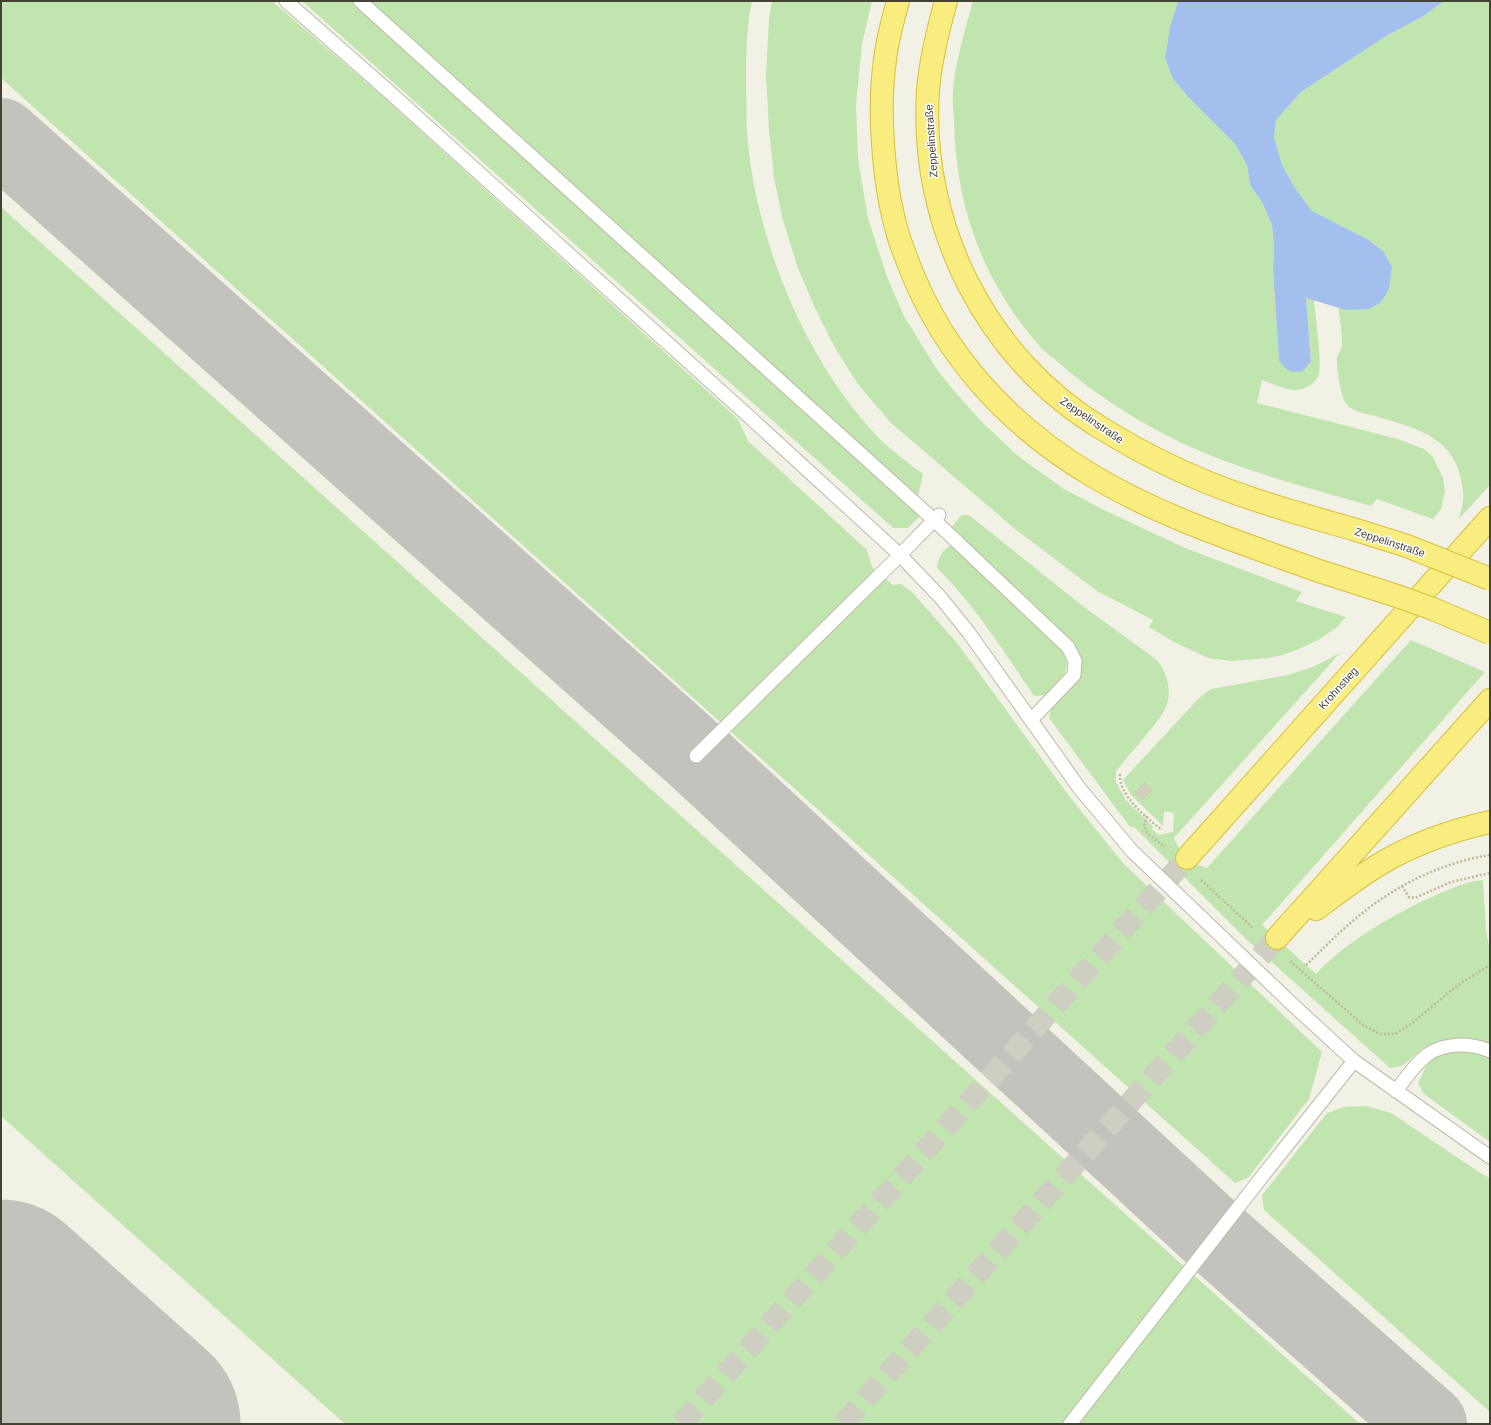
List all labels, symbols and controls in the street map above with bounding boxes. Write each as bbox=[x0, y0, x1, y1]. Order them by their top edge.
street label: Zeppelinstraße bbox=[922, 104, 940, 178]
street label: Zeppelinstraße bbox=[1058, 395, 1126, 445]
street label: Zeppelinstraße bbox=[1353, 525, 1427, 559]
street label: Krohnstieg bbox=[1316, 664, 1360, 712]

